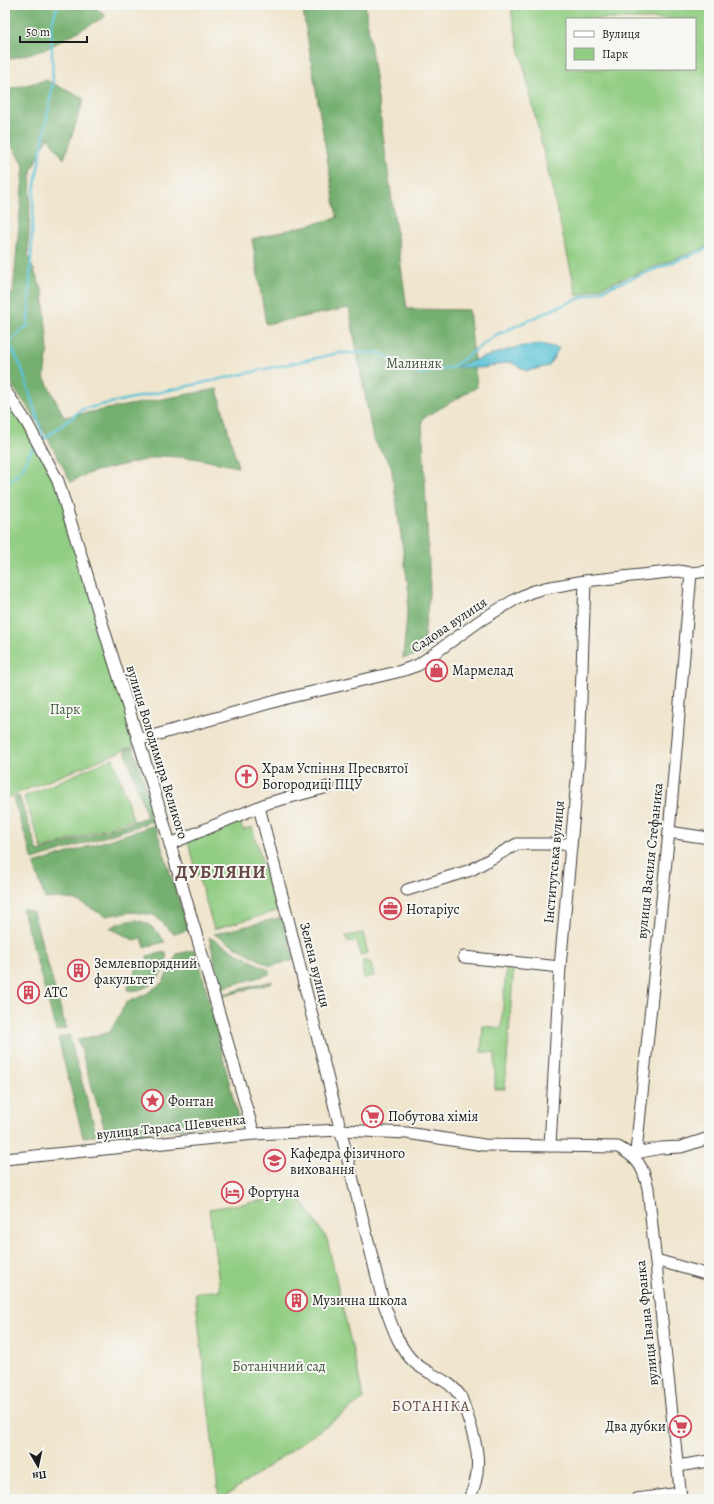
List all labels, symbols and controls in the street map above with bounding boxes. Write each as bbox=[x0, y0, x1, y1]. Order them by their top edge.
scale bar bbox=[20, 18, 87, 44]
legend bbox=[566, 18, 696, 70]
text: 50 m bbox=[26, 24, 50, 40]
text: Вулиця bbox=[602, 26, 640, 42]
text: Парк bbox=[602, 46, 628, 62]
park label: Малиняк bbox=[386, 354, 442, 373]
street label: Садова вулиця bbox=[407, 592, 491, 657]
shop icon: Мармелад bbox=[423, 657, 449, 683]
place label: Мармелад bbox=[452, 661, 514, 680]
street label: вулиця Володимира Великого bbox=[121, 663, 193, 841]
park label: Парк bbox=[50, 700, 80, 719]
place label: Храм Успіння Пресвятої Богородиці ПЦУ bbox=[262, 759, 408, 794]
church icon: Храм Успіння Пресвятої Богородиці ПЦУ bbox=[234, 763, 260, 789]
street label: вулиця Василя Стефаника bbox=[632, 781, 668, 940]
street label: Інститутська вулиця bbox=[539, 799, 569, 924]
district label: ДУБЛЯНИ bbox=[175, 860, 267, 884]
office icon: Нотаріус bbox=[377, 896, 403, 922]
place label: Нотаріус bbox=[406, 900, 460, 919]
street label: Зелена вулиця bbox=[295, 920, 335, 1010]
place label: Землевпорядний факультет bbox=[94, 954, 197, 989]
building icon: Землевпорядний факультет bbox=[65, 958, 91, 984]
building icon: АТС bbox=[16, 979, 42, 1005]
place label: АТС bbox=[43, 983, 68, 1002]
place icon: Фонтан bbox=[139, 1088, 165, 1114]
place label: Фонтан bbox=[168, 1092, 214, 1111]
supermarket icon: Побутова хімія bbox=[360, 1103, 386, 1129]
place label: Побутова хімія bbox=[388, 1107, 479, 1126]
street label: вулиця Тараса Шевченка bbox=[95, 1110, 247, 1144]
place label: Кафедра фізичного виховання bbox=[290, 1144, 405, 1179]
school or university icon: Кафедра фізичного виховання bbox=[261, 1148, 287, 1174]
hotel icon: Фортуна bbox=[220, 1179, 246, 1205]
place label: Фортуна bbox=[248, 1183, 300, 1202]
street label: вулиця Івана Франка bbox=[631, 1259, 663, 1387]
building icon: Музична школа bbox=[283, 1287, 309, 1313]
place label: Музична школа bbox=[312, 1291, 408, 1310]
park label: Ботанічний сад bbox=[232, 1357, 326, 1376]
district label: БОТАНІКА bbox=[392, 1396, 470, 1416]
supermarket icon: Два дубки bbox=[668, 1413, 694, 1439]
place label: Два дубки bbox=[605, 1417, 666, 1436]
north arrow bbox=[18, 1446, 58, 1486]
text: Пн bbox=[31, 1467, 48, 1484]

